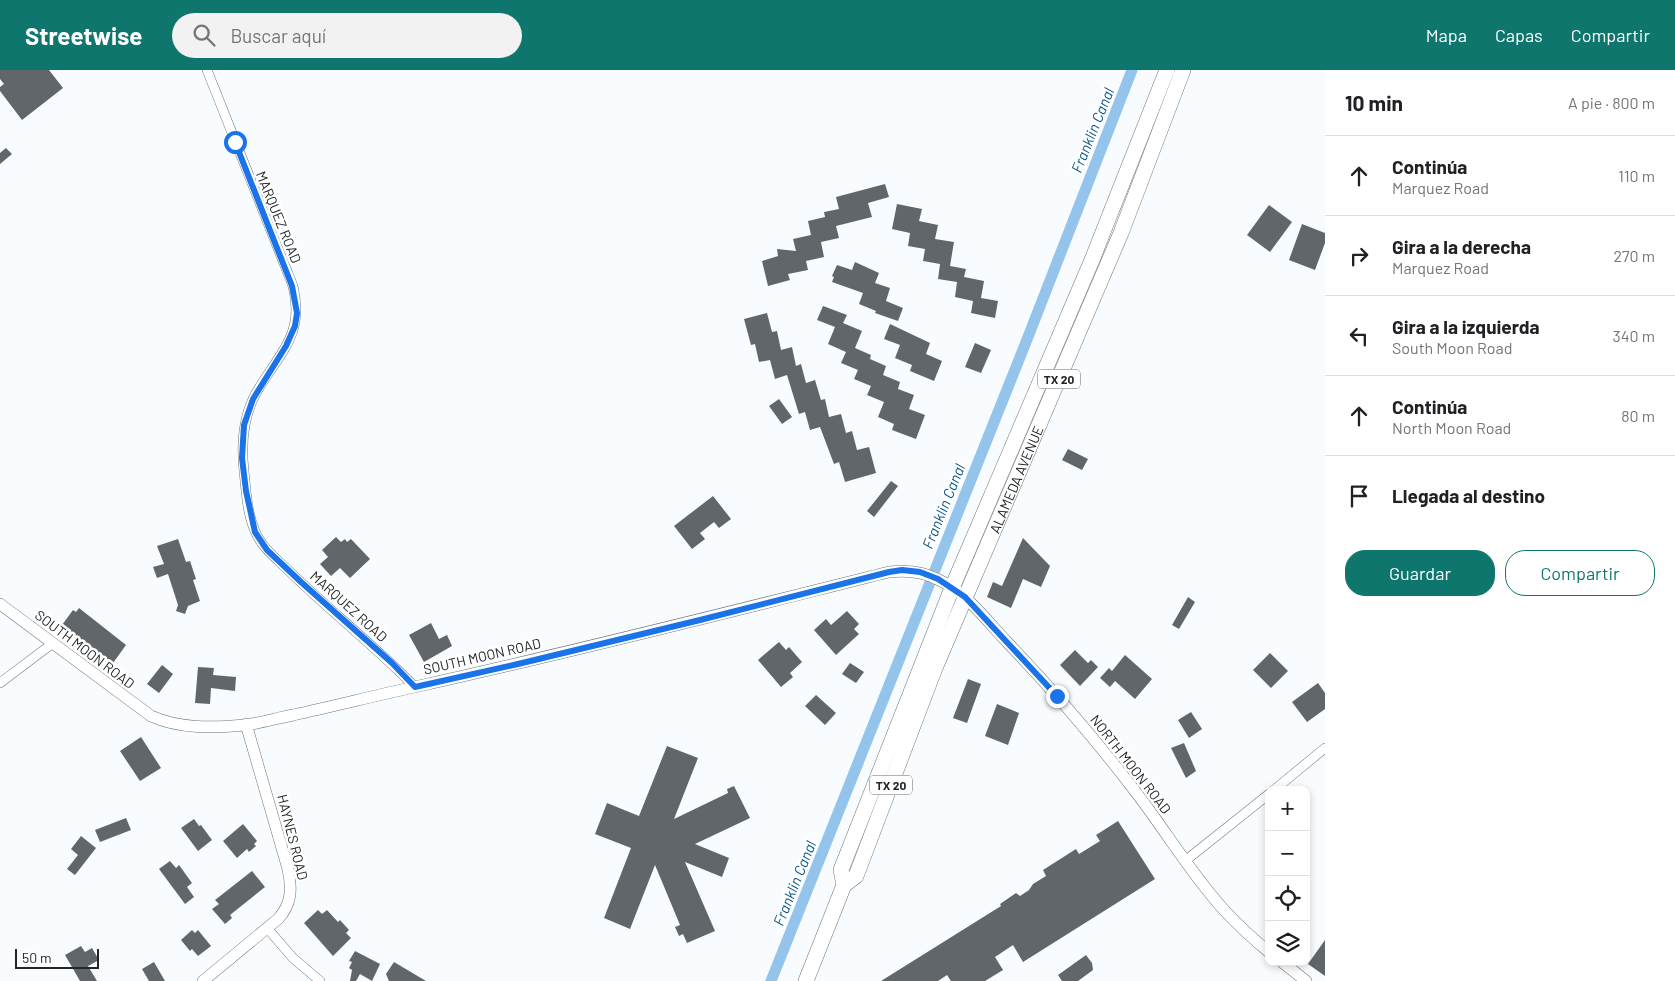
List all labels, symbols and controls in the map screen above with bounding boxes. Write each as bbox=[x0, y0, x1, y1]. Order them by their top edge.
search box bbox=[172, 13, 522, 58]
text: Streetwise bbox=[25, 21, 142, 50]
icon: search bbox=[190, 21, 218, 49]
text: Buscar aquí bbox=[230, 24, 326, 47]
text: Mapa bbox=[1426, 24, 1467, 46]
text: Capas bbox=[1495, 24, 1543, 46]
text: Compartir bbox=[1571, 24, 1650, 46]
water label: Franklin Canal bbox=[1067, 84, 1117, 175]
text: 10 min bbox=[1345, 90, 1403, 115]
text: A pie · 800 m bbox=[1568, 93, 1655, 112]
route start bbox=[224, 131, 247, 154]
text: Continúa bbox=[1392, 155, 1467, 178]
icon: ahead bbox=[1345, 162, 1373, 190]
text: 110 m bbox=[1618, 166, 1655, 185]
street label: MARQUEZ ROAD bbox=[253, 169, 305, 265]
text: Marquez Road bbox=[1392, 178, 1489, 197]
text: Gira a la derecha bbox=[1392, 235, 1531, 258]
icon: right bbox=[1345, 242, 1373, 270]
text: 270 m bbox=[1613, 246, 1655, 265]
text: Marquez Road bbox=[1392, 258, 1489, 277]
text: Gira a la izquierda bbox=[1392, 315, 1540, 338]
icon: left bbox=[1345, 322, 1373, 350]
text: 340 m bbox=[1612, 326, 1655, 345]
text: South Moon Road bbox=[1392, 338, 1512, 357]
road number: TX 20 bbox=[1038, 370, 1080, 388]
text: Continúa bbox=[1392, 395, 1467, 418]
icon: ahead bbox=[1345, 402, 1373, 430]
text: 80 m bbox=[1621, 406, 1655, 425]
text: North Moon Road bbox=[1392, 418, 1511, 437]
street label: ALAMEDA AVENUE bbox=[985, 423, 1046, 536]
water label: Franklin Canal bbox=[918, 460, 968, 551]
icon: arrive bbox=[1345, 482, 1373, 510]
text: Llegada al destino bbox=[1392, 484, 1545, 507]
button: Guardar bbox=[1345, 550, 1495, 596]
button: Compartir bbox=[1505, 550, 1655, 596]
street label: MARQUEZ ROAD bbox=[307, 567, 391, 645]
street label: SOUTH MOON ROAD bbox=[32, 606, 138, 692]
street label: SOUTH MOON ROAD bbox=[422, 634, 542, 678]
route end bbox=[1046, 685, 1069, 708]
street label: NORTH MOON ROAD bbox=[1087, 711, 1175, 817]
road number: TX 20 bbox=[870, 776, 912, 794]
map controls bbox=[1265, 786, 1310, 966]
button: + bbox=[1265, 786, 1310, 831]
street label: HAYNES ROAD bbox=[274, 792, 312, 882]
button: − bbox=[1265, 831, 1310, 876]
water label: Franklin Canal bbox=[769, 837, 819, 928]
button: locate bbox=[1265, 876, 1310, 921]
button: layers bbox=[1265, 921, 1310, 966]
scale bar bbox=[15, 946, 99, 969]
text: 50 m bbox=[22, 949, 51, 966]

